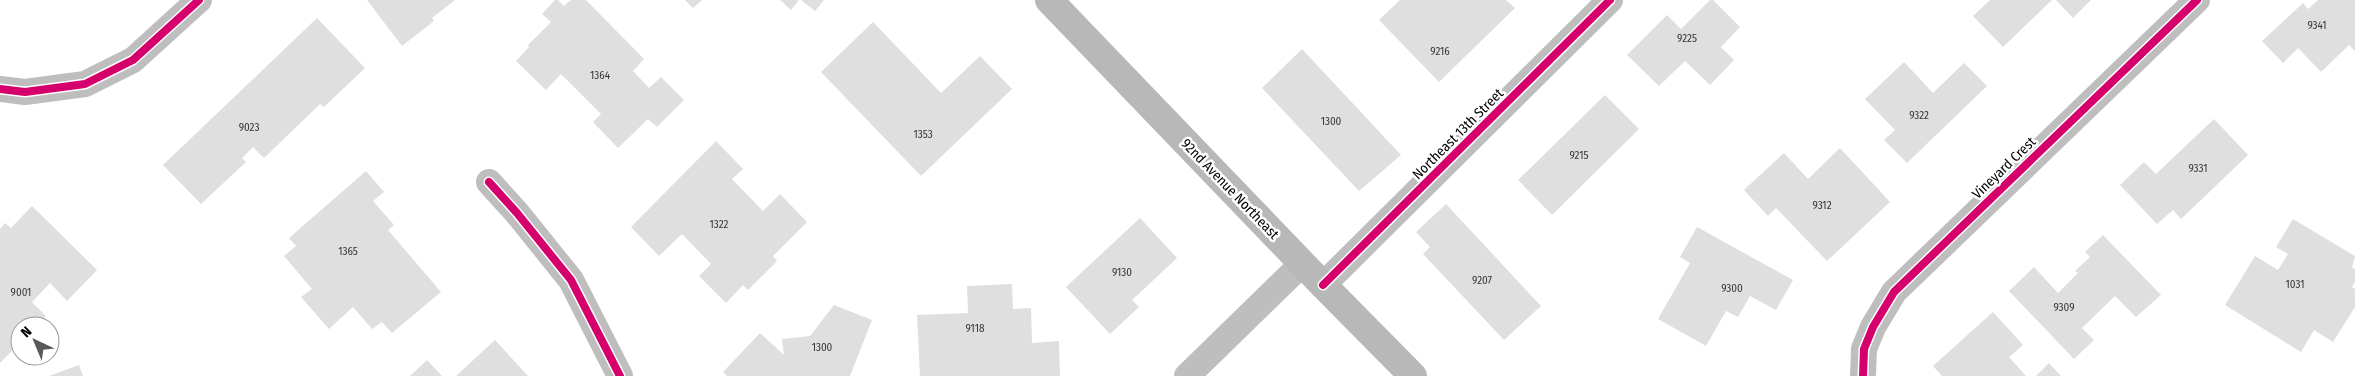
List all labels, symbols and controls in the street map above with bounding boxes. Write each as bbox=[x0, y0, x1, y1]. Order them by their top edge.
house number: 9341 bbox=[2307, 19, 2327, 32]
house number: 9225 bbox=[1677, 32, 1697, 45]
house number: 9216 bbox=[1430, 45, 1450, 58]
house number: 1364 bbox=[590, 69, 611, 82]
street label: Northeast 13th Street bbox=[1409, 85, 1507, 183]
house number: 9322 bbox=[1909, 109, 1929, 122]
house number: 1300 bbox=[1321, 115, 1342, 128]
house number: 9023 bbox=[239, 121, 259, 134]
house number: 1353 bbox=[913, 128, 933, 141]
street label: Vineyard Crest bbox=[1969, 133, 2040, 203]
street label: 92nd Avenue Northeast bbox=[1178, 135, 1283, 243]
house number: 9215 bbox=[1569, 149, 1589, 162]
house number: 9331 bbox=[2188, 162, 2208, 175]
house number: 9312 bbox=[1813, 199, 1832, 212]
house number: 1322 bbox=[710, 218, 729, 231]
house number: 1365 bbox=[338, 245, 358, 258]
house number: 9130 bbox=[1112, 266, 1132, 279]
house number: 9207 bbox=[1472, 274, 1493, 287]
house number: 1031 bbox=[2286, 278, 2304, 291]
house number: 9300 bbox=[1721, 282, 1743, 295]
house number: 9001 bbox=[11, 286, 31, 299]
house number: 9309 bbox=[2053, 301, 2075, 314]
north arrow bbox=[10, 316, 60, 366]
house number: 9118 bbox=[965, 322, 985, 335]
text: N bbox=[17, 323, 35, 341]
house number: 1300 bbox=[812, 341, 833, 354]

